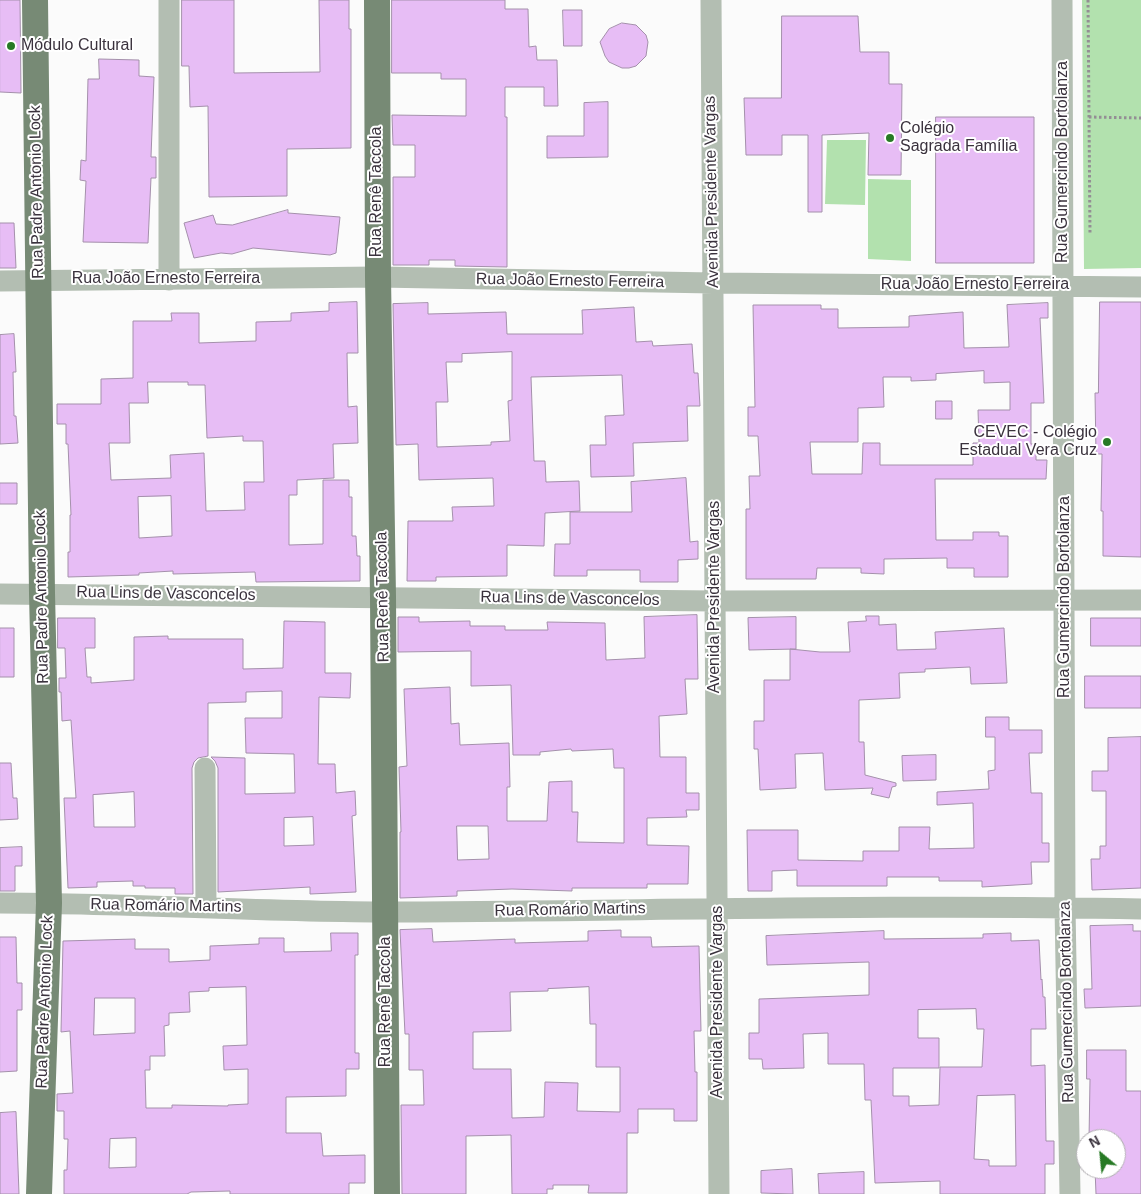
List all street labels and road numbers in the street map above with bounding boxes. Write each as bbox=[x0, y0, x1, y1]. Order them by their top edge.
street label: Rua Gumercindo Bortolanza bbox=[1053, 61, 1073, 263]
street label: Avenida Presidente Vargas bbox=[701, 96, 723, 288]
street label: Rua Padre Antonio Lock bbox=[26, 105, 48, 279]
street label: Rua Renê Taccola bbox=[367, 127, 387, 257]
street label: Rua João Ernesto Ferreira bbox=[72, 269, 260, 289]
street label: Rua João Ernesto Ferreira bbox=[476, 270, 664, 292]
street label: Rua João Ernesto Ferreira bbox=[881, 275, 1069, 295]
street label: Rua Gumercindo Bortolanza bbox=[1055, 496, 1075, 698]
street label: Avenida Presidente Vargas bbox=[705, 501, 725, 693]
street label: Rua Padre Antonio Lock bbox=[31, 510, 53, 684]
street label: Rua Renê Taccola bbox=[372, 531, 394, 663]
street label: Rua Lins de Vasconcelos bbox=[76, 583, 256, 605]
street label: Rua Lins de Vasconcelos bbox=[480, 588, 660, 610]
street label: Rua Romário Martins bbox=[90, 895, 242, 917]
street label: Rua Romário Martins bbox=[494, 899, 646, 921]
street label: Rua Gumercindo Bortolanza bbox=[1056, 901, 1078, 1103]
street label: Avenida Presidente Vargas bbox=[708, 906, 728, 1098]
street label: Rua Padre Antonio Lock bbox=[32, 915, 58, 1089]
street label: Rua Renê Taccola bbox=[376, 937, 396, 1067]

